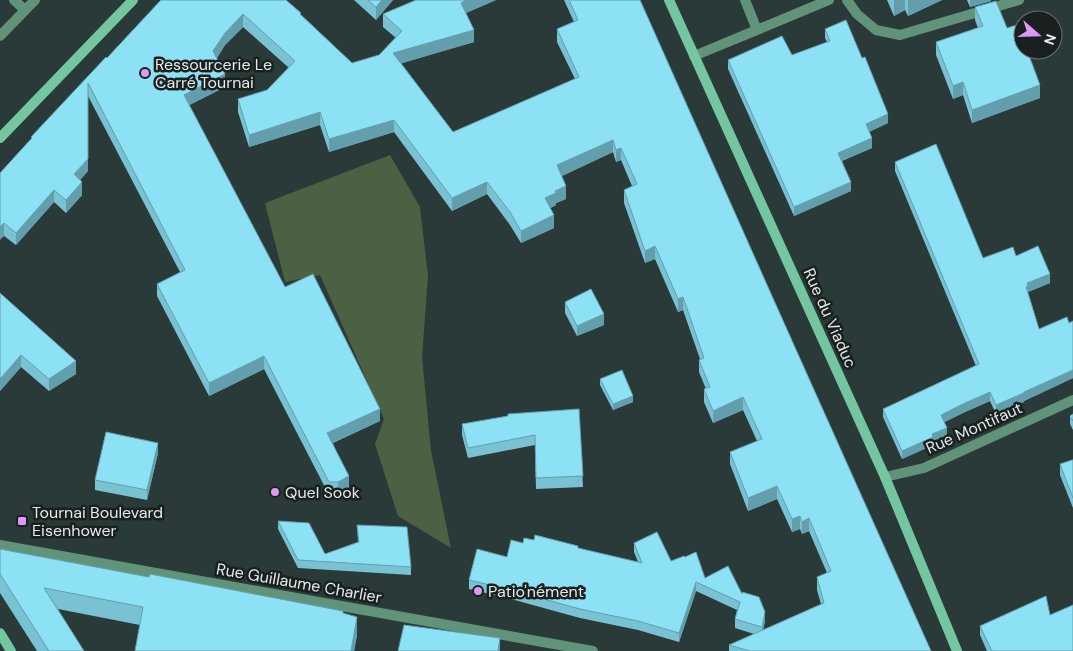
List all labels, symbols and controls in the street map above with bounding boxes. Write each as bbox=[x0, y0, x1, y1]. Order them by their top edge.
north arrow bbox=[1013, 10, 1063, 60]
text: N bbox=[1040, 32, 1060, 47]
place label: Ressourcerie Le Carré Tournai bbox=[155, 54, 272, 93]
marker: Ressourcerie Le Carré Tournai bbox=[139, 67, 151, 79]
street label: Rue du Viaduc bbox=[799, 265, 861, 371]
street label: Rue Montifaut bbox=[922, 397, 1026, 459]
place label: Quel Sook bbox=[285, 482, 360, 503]
marker: Quel Sook bbox=[269, 486, 281, 498]
place label: Tournai Boulevard Eisenhower bbox=[32, 502, 163, 541]
marker: Tournai Boulevard Eisenhower bbox=[16, 515, 28, 527]
street label: Rue Guillaume Charlier bbox=[215, 558, 383, 608]
place label: Patio'nément bbox=[488, 581, 584, 602]
marker: Patio'nément bbox=[472, 585, 484, 597]

